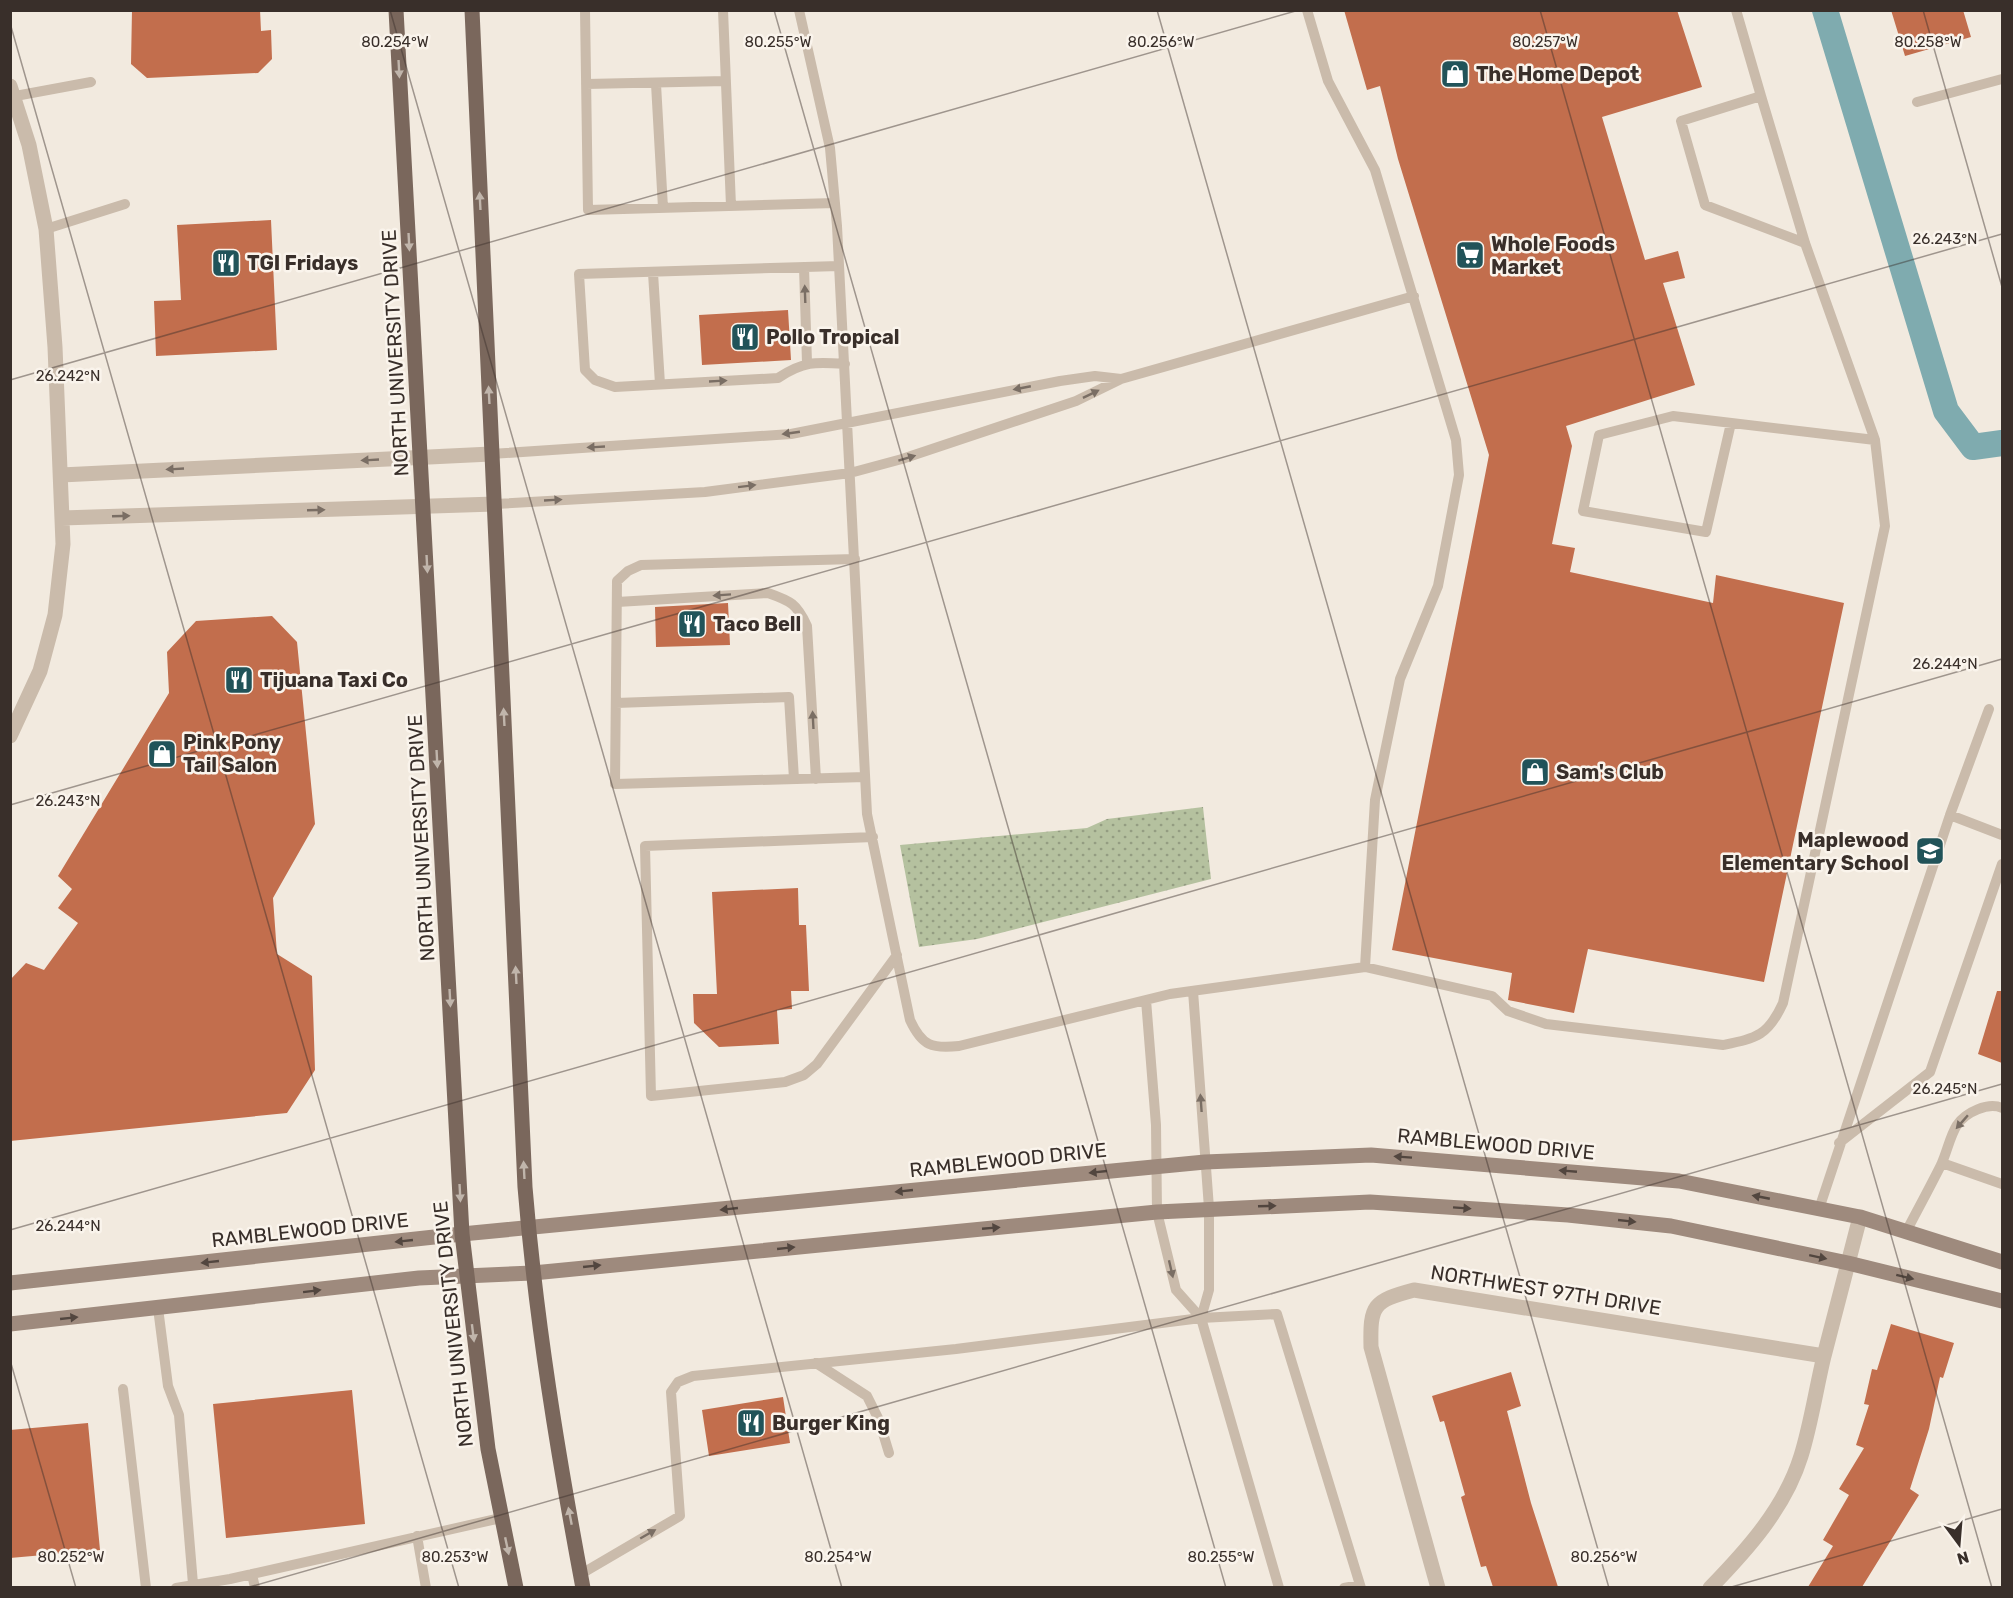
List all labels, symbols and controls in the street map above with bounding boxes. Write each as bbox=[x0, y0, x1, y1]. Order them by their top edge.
text: 80.254°W bbox=[361, 33, 429, 51]
text: 80.255°W bbox=[744, 33, 812, 51]
text: 80.256°W bbox=[1127, 33, 1195, 51]
text: 80.257°W bbox=[1512, 33, 1578, 51]
text: 80.258°W bbox=[1894, 33, 1962, 51]
shop icon: The Home Depot bbox=[1439, 58, 1471, 90]
one-way arrow bbox=[395, 59, 404, 78]
place label: The Home Depot bbox=[1476, 62, 1639, 86]
one-way arrow bbox=[476, 191, 485, 210]
street label: NORTH UNIVERSITY DRIVE bbox=[377, 229, 413, 477]
text: 26.243°N bbox=[1913, 230, 1977, 248]
one-way arrow bbox=[405, 232, 414, 251]
place label: Whole Foods Market bbox=[1491, 232, 1615, 279]
supermarket icon: Whole Foods Market bbox=[1454, 239, 1486, 271]
restaurant icon: TGI Fridays bbox=[210, 247, 242, 279]
place label: TGI Fridays bbox=[247, 251, 358, 275]
one-way arrow bbox=[800, 285, 810, 304]
restaurant icon: Pollo Tropical bbox=[729, 321, 761, 353]
place label: Pollo Tropical bbox=[766, 325, 900, 349]
text: 26.242°N bbox=[36, 367, 100, 385]
one-way arrow bbox=[709, 377, 728, 386]
one-way arrow bbox=[1012, 384, 1031, 393]
one-way arrow bbox=[484, 386, 494, 405]
one-way arrow bbox=[1082, 389, 1099, 398]
one-way arrow bbox=[781, 429, 800, 438]
one-way arrow bbox=[587, 442, 606, 451]
one-way arrow bbox=[898, 452, 916, 462]
one-way arrow bbox=[360, 455, 379, 464]
one-way arrow bbox=[166, 465, 185, 474]
one-way arrow bbox=[738, 482, 757, 491]
one-way arrow bbox=[543, 496, 562, 505]
one-way arrow bbox=[306, 505, 325, 514]
one-way arrow bbox=[111, 511, 130, 521]
one-way arrow bbox=[423, 555, 432, 574]
one-way arrow bbox=[713, 591, 732, 600]
restaurant icon: Taco Bell bbox=[676, 608, 708, 640]
place label: Taco Bell bbox=[713, 612, 801, 636]
text: 26.244°N bbox=[1912, 655, 1978, 673]
restaurant icon: Tijuana Taxi Co bbox=[223, 664, 255, 696]
place label: Tijuana Taxi Co bbox=[260, 668, 408, 692]
one-way arrow bbox=[500, 707, 509, 726]
one-way arrow bbox=[808, 711, 818, 730]
street label: NORTH UNIVERSITY DRIVE bbox=[403, 714, 439, 962]
place label: Pink Pony Tail Salon bbox=[183, 730, 281, 777]
shop icon: Pink Pony Tail Salon bbox=[146, 738, 178, 770]
one-way arrow bbox=[433, 749, 442, 768]
shop icon: Sam's Club bbox=[1519, 756, 1551, 788]
place label: Sam's Club bbox=[1556, 760, 1664, 784]
text: 26.243°N bbox=[36, 792, 100, 810]
place label: Maplewood Elementary School bbox=[1722, 828, 1909, 875]
school or university icon: Maplewood Elementary School bbox=[1914, 835, 1946, 867]
one-way arrow bbox=[511, 965, 520, 984]
one-way arrow bbox=[445, 988, 455, 1007]
text: 26.245°N bbox=[1913, 1080, 1977, 1098]
one-way arrow bbox=[1196, 1094, 1205, 1113]
one-way arrow bbox=[1955, 1114, 1968, 1130]
street label: RAMBLEWOOD DRIVE bbox=[1396, 1123, 1596, 1165]
street label: RAMBLEWOOD DRIVE bbox=[908, 1138, 1108, 1182]
one-way arrow bbox=[1393, 1152, 1412, 1161]
one-way arrow bbox=[520, 1160, 529, 1179]
one-way arrow bbox=[1559, 1166, 1578, 1176]
one-way arrow bbox=[1088, 1168, 1107, 1177]
one-way arrow bbox=[456, 1183, 465, 1202]
one-way arrow bbox=[894, 1187, 913, 1196]
one-way arrow bbox=[1751, 1192, 1770, 1201]
street label: NORTH UNIVERSITY DRIVE bbox=[428, 1200, 478, 1448]
one-way arrow bbox=[1258, 1201, 1277, 1211]
one-way arrow bbox=[1452, 1203, 1471, 1212]
one-way arrow bbox=[719, 1204, 738, 1214]
street label: RAMBLEWOOD DRIVE bbox=[210, 1208, 410, 1252]
one-way arrow bbox=[1617, 1216, 1636, 1226]
text: 26.244°N bbox=[35, 1217, 101, 1235]
one-way arrow bbox=[982, 1223, 1001, 1233]
one-way arrow bbox=[395, 1236, 414, 1246]
one-way arrow bbox=[776, 1243, 795, 1253]
one-way arrow bbox=[1809, 1253, 1828, 1262]
one-way arrow bbox=[201, 1257, 220, 1267]
one-way arrow bbox=[1166, 1260, 1176, 1278]
street label: NORTHWEST 97TH DRIVE bbox=[1429, 1260, 1663, 1320]
one-way arrow bbox=[582, 1262, 601, 1271]
one-way arrow bbox=[1896, 1273, 1914, 1283]
one-way arrow bbox=[303, 1286, 322, 1295]
one-way arrow bbox=[59, 1313, 78, 1323]
one-way arrow bbox=[468, 1324, 478, 1343]
restaurant icon: Burger King bbox=[735, 1407, 767, 1439]
place label: Burger King bbox=[772, 1411, 890, 1435]
one-way arrow bbox=[565, 1506, 574, 1525]
north arrow bbox=[1929, 1514, 1989, 1574]
one-way arrow bbox=[640, 1529, 657, 1539]
one-way arrow bbox=[503, 1537, 512, 1556]
text: N bbox=[1955, 1547, 1971, 1569]
text: 80.252°W bbox=[38, 1548, 104, 1566]
text: 80.253°W bbox=[421, 1548, 489, 1566]
text: 80.254°W bbox=[804, 1548, 872, 1566]
text: 80.255°W bbox=[1187, 1548, 1255, 1566]
text: 80.256°W bbox=[1570, 1548, 1638, 1566]

